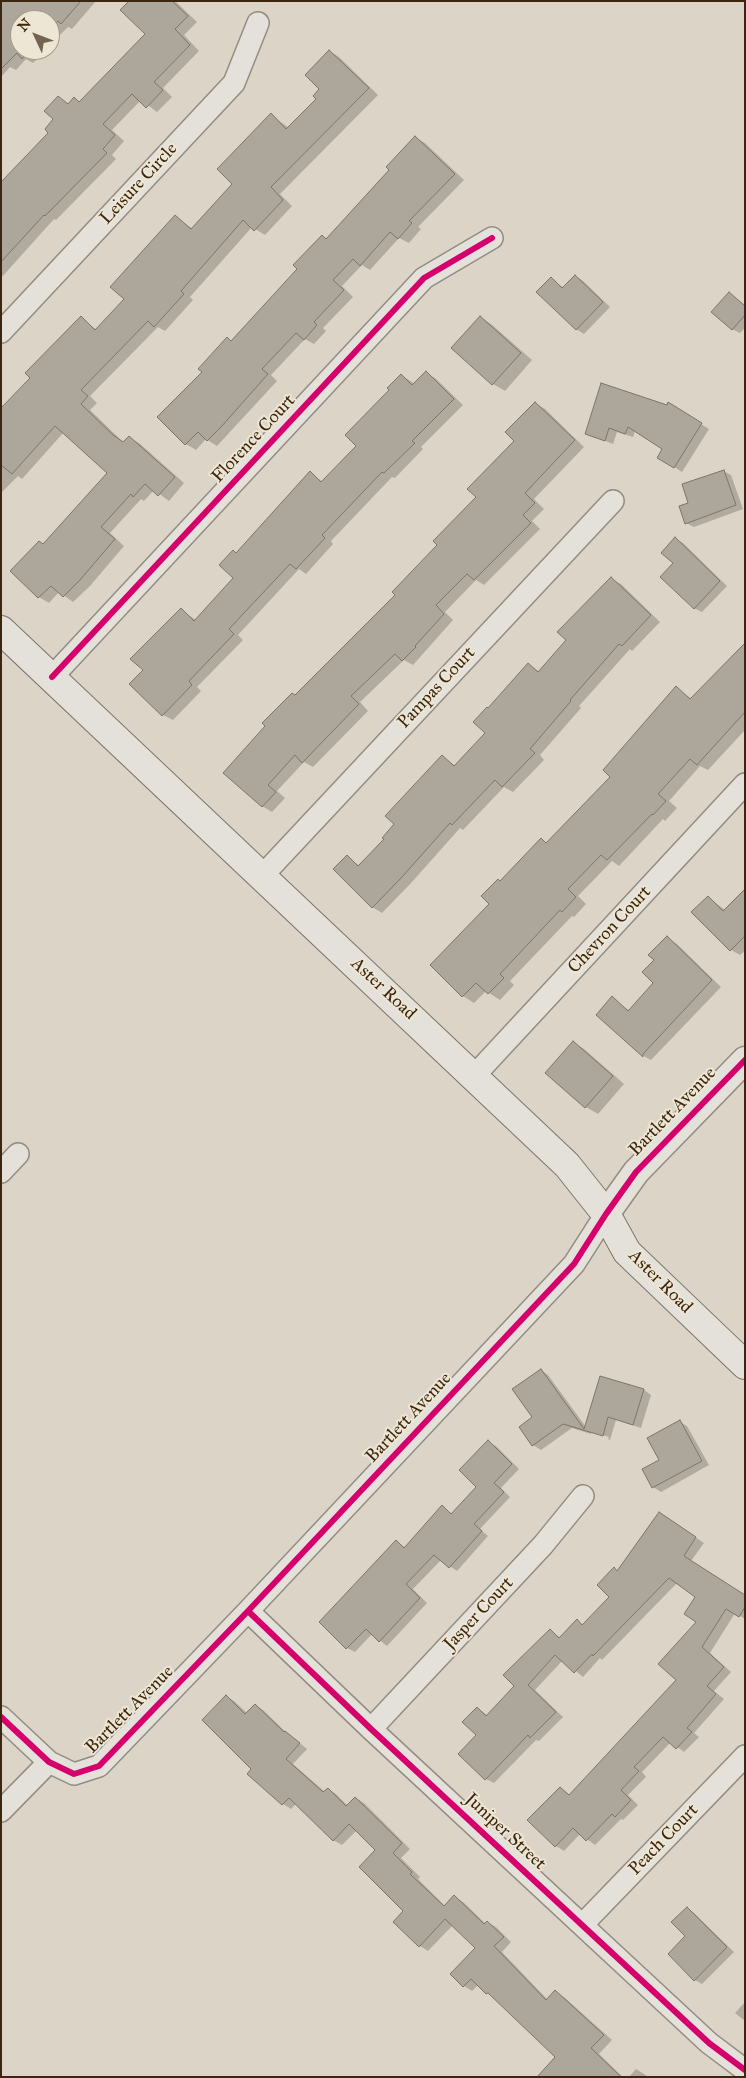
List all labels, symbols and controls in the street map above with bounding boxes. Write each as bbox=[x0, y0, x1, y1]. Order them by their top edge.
north arrow bbox=[10, 10, 60, 60]
text: N bbox=[14, 15, 35, 35]
street label: Leisure Circle bbox=[96, 139, 182, 229]
street label: Florence Court bbox=[208, 390, 300, 488]
street label: Pampas Court bbox=[394, 643, 480, 733]
street label: Chevron Court bbox=[564, 882, 656, 978]
street label: Aster Road bbox=[346, 953, 420, 1025]
street label: Bartlett Avenue bbox=[625, 1063, 721, 1161]
street label: Aster Road bbox=[624, 1246, 696, 1318]
street label: Bartlett Avenue bbox=[362, 1368, 456, 1468]
street label: Jasper Court bbox=[440, 1573, 518, 1655]
street label: Bartlett Avenue bbox=[81, 1661, 179, 1759]
street label: Juniper Street bbox=[460, 1789, 550, 1875]
street label: Peach Court bbox=[625, 1800, 703, 1880]

